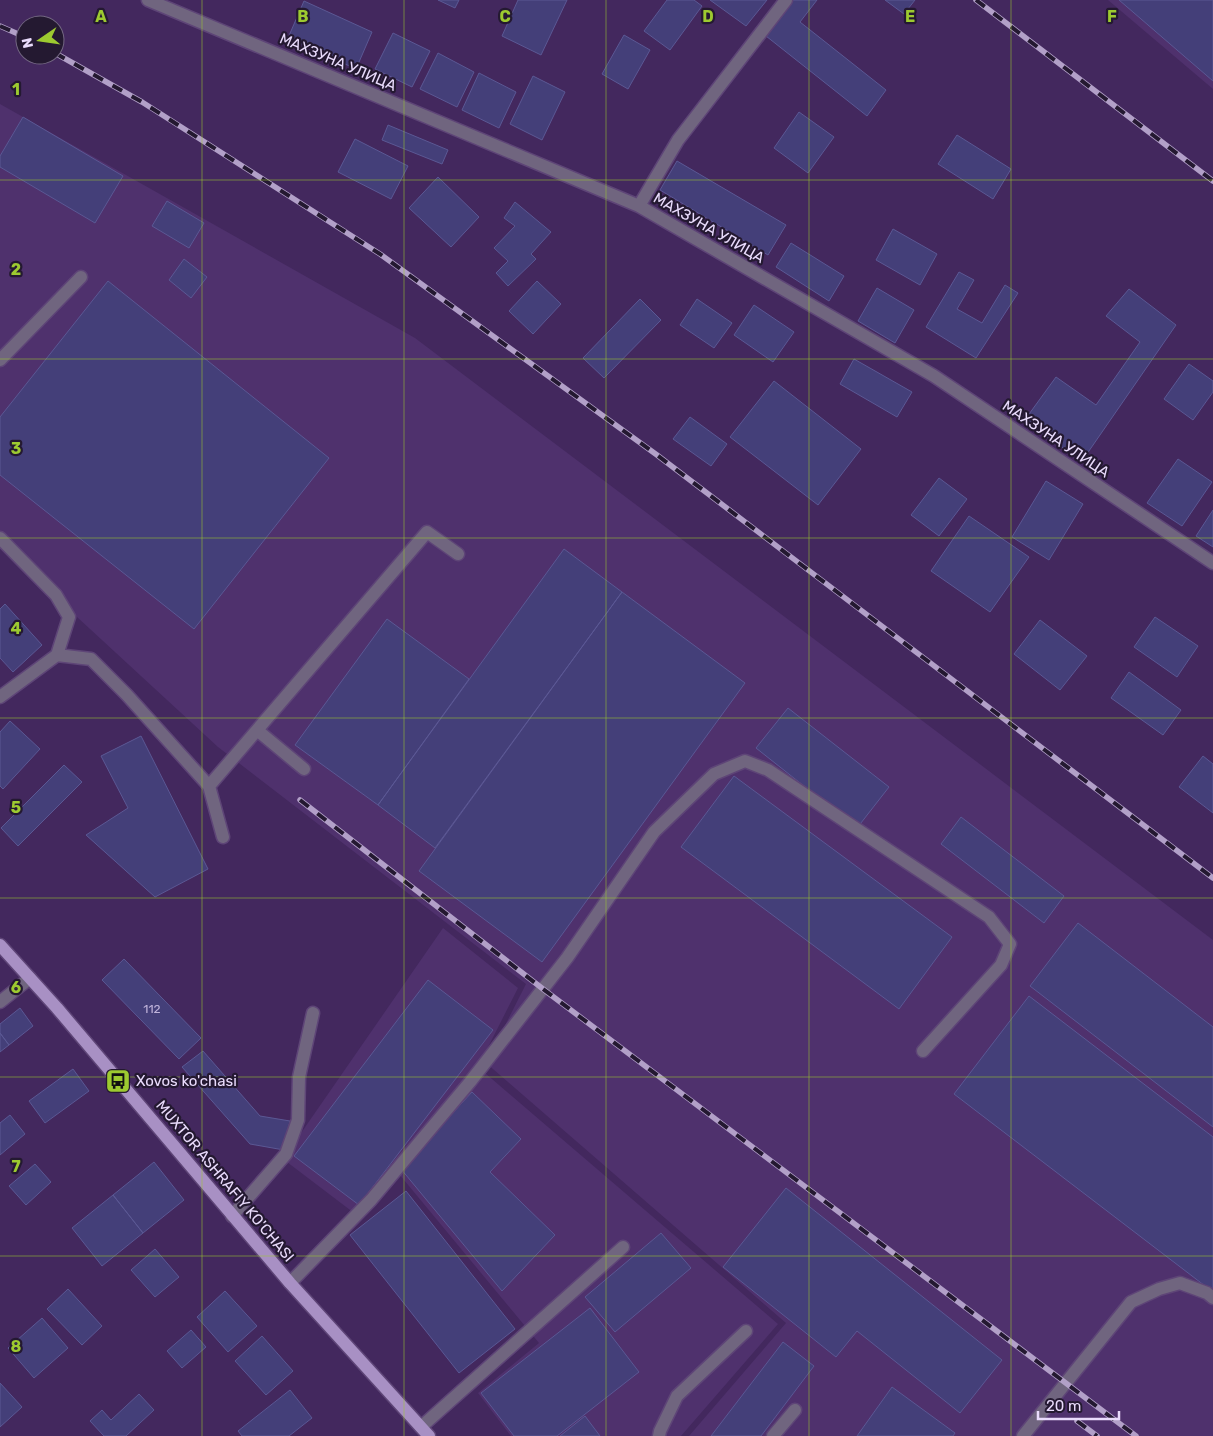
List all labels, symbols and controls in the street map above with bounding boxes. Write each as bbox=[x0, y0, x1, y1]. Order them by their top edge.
text: A bbox=[95, 7, 107, 26]
text: B bbox=[297, 7, 309, 26]
text: C bbox=[499, 7, 511, 26]
text: D bbox=[702, 7, 714, 26]
text: E bbox=[905, 7, 915, 26]
text: F bbox=[1107, 7, 1117, 26]
north arrow bbox=[15, 15, 65, 65]
street label: МАХЗУНА УЛИЦА bbox=[277, 29, 399, 95]
text: N bbox=[18, 36, 37, 50]
text: 1 bbox=[12, 80, 20, 99]
street label: МАХЗУНА УЛИЦА bbox=[650, 189, 768, 267]
text: 2 bbox=[11, 260, 21, 279]
street label: МАХЗУНА УЛИЦА bbox=[999, 397, 1113, 481]
text: 3 bbox=[11, 439, 21, 458]
text: 4 bbox=[11, 619, 22, 638]
text: 5 bbox=[11, 798, 21, 817]
text: 6 bbox=[11, 978, 21, 997]
house number: 112 bbox=[143, 1002, 161, 1016]
bus stop icon: Xovos ko'chasi bbox=[105, 1068, 131, 1094]
place label: Xovos ko'chasi bbox=[136, 1072, 237, 1090]
street label: MUXTOR ASHRAFIY KO'CHASI bbox=[152, 1097, 298, 1265]
text: 7 bbox=[11, 1157, 21, 1176]
text: 8 bbox=[11, 1337, 22, 1356]
scale bar bbox=[1038, 1388, 1119, 1420]
text: 20 m bbox=[1046, 1397, 1081, 1415]

